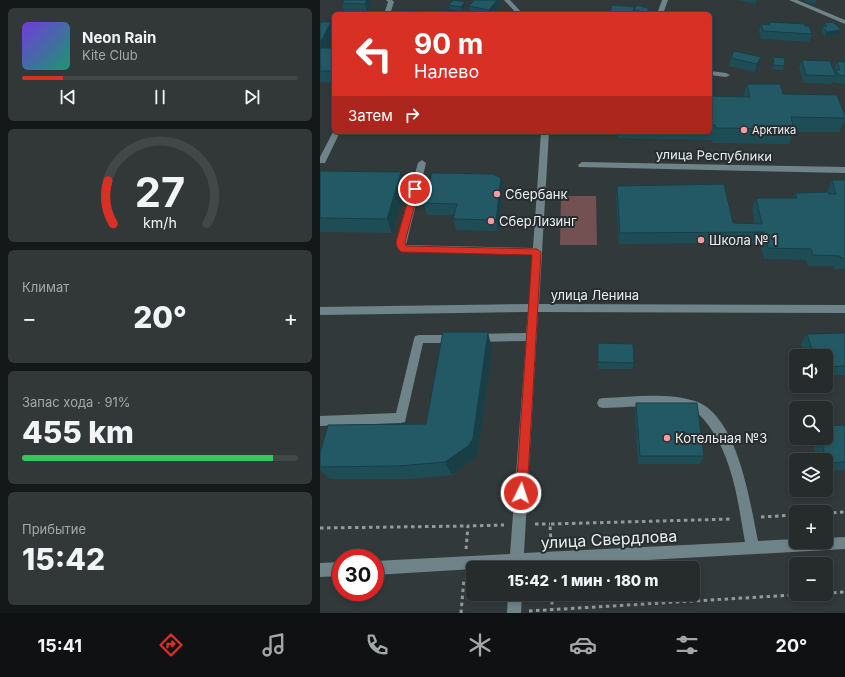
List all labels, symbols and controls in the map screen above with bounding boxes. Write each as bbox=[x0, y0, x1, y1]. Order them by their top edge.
text: 90 m bbox=[414, 27, 483, 61]
text: Neon Rain bbox=[82, 28, 156, 47]
icon: left bbox=[348, 28, 400, 80]
text: Kite Club bbox=[82, 47, 138, 63]
text: Налево bbox=[414, 61, 479, 82]
icon: previous bbox=[57, 86, 79, 108]
icon: pause bbox=[149, 86, 171, 108]
icon: next bbox=[241, 86, 263, 108]
icon: right bbox=[401, 104, 423, 126]
text: Затем bbox=[348, 106, 393, 125]
place label: Арктика bbox=[752, 123, 796, 137]
marker: Арктика bbox=[739, 125, 749, 135]
street label: улица Республики bbox=[656, 146, 772, 164]
text: 27 bbox=[135, 166, 185, 216]
pin bbox=[398, 172, 432, 206]
icon: arrive bbox=[404, 178, 426, 200]
place label: Сбербанк bbox=[505, 186, 567, 202]
marker: Сбербанк bbox=[492, 189, 502, 199]
text: km/h bbox=[143, 213, 177, 230]
place label: СберЛизинг bbox=[499, 213, 577, 229]
marker: СберЛизинг bbox=[486, 216, 496, 226]
place label: Школа № 1 bbox=[709, 232, 778, 248]
marker: Школа № 1 bbox=[696, 235, 706, 245]
text: Климат bbox=[22, 279, 69, 295]
street label: улица Ленина bbox=[551, 287, 639, 303]
text: 20° bbox=[133, 299, 187, 335]
text: − bbox=[22, 305, 37, 331]
text: + bbox=[283, 305, 298, 331]
map controls bbox=[789, 349, 833, 601]
button: sound bbox=[789, 349, 833, 393]
text: Запас хода · 91% bbox=[22, 394, 131, 410]
button: search bbox=[789, 401, 833, 445]
text: 455 km bbox=[22, 414, 134, 450]
place label: Котельная №3 bbox=[675, 430, 767, 446]
marker: Котельная №3 bbox=[662, 433, 672, 443]
button: layers bbox=[789, 453, 833, 497]
position arrow bbox=[500, 472, 542, 514]
button: + bbox=[789, 505, 833, 549]
text: Прибытие bbox=[22, 521, 86, 537]
street label: улица Свердлова bbox=[540, 525, 678, 553]
text: 15:42 bbox=[22, 541, 105, 577]
speed limit sign: 30 bbox=[332, 549, 384, 601]
button: − bbox=[789, 557, 833, 601]
text: 15:42 · 1 мин · 180 m bbox=[508, 571, 658, 590]
icon: directions bbox=[157, 631, 185, 659]
icon: music bbox=[260, 631, 288, 659]
icon: phone bbox=[363, 631, 391, 659]
icon: climate bbox=[466, 631, 494, 659]
icon: car bbox=[569, 631, 597, 659]
icon: filters bbox=[673, 631, 701, 659]
text: 15:41 bbox=[38, 635, 82, 656]
text: 20° bbox=[776, 635, 807, 656]

